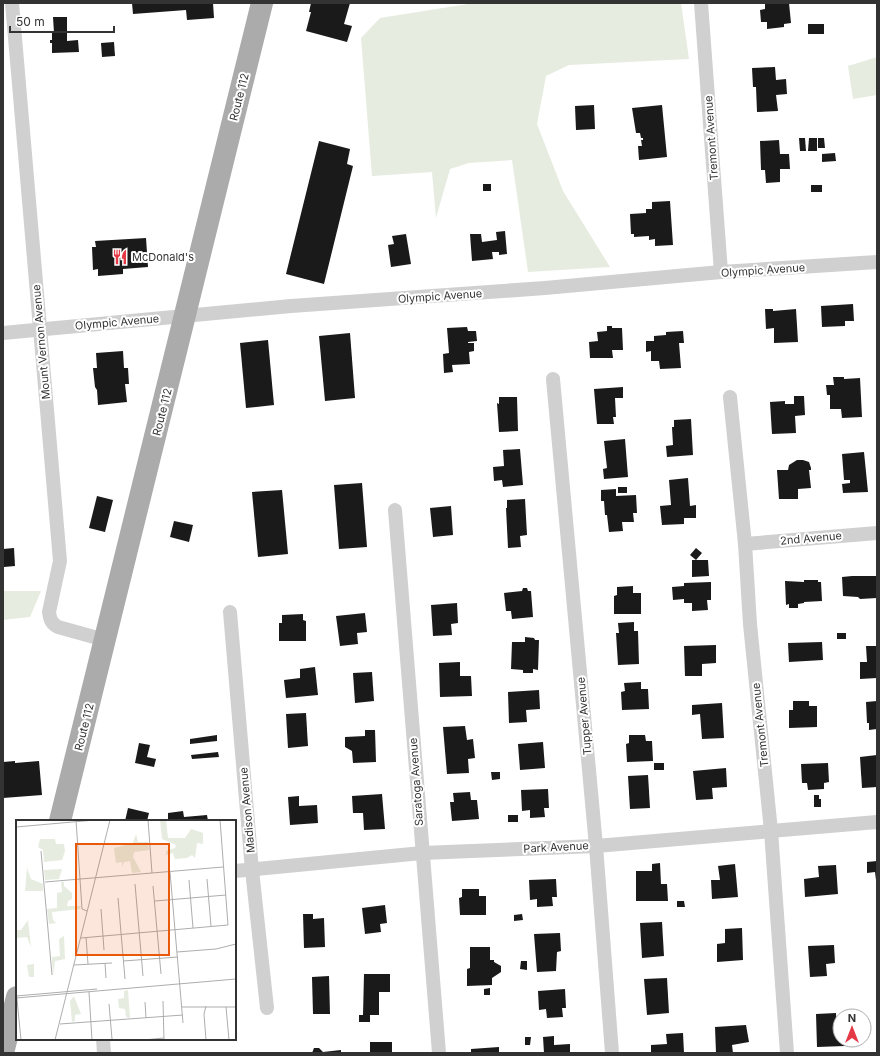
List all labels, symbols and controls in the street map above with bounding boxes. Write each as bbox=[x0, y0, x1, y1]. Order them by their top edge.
scale bar bbox=[10, 8, 114, 34]
text: 50 m bbox=[16, 14, 45, 29]
street label: Route 112 bbox=[226, 72, 252, 122]
street label: Tremont Avenue bbox=[701, 95, 721, 181]
restaurant icon: McDonald's bbox=[111, 248, 129, 266]
place label: McDonald's bbox=[132, 250, 194, 264]
street label: Olympic Avenue bbox=[720, 260, 806, 280]
street label: Mount Vernon Avenue bbox=[29, 284, 53, 400]
street label: Olympic Avenue bbox=[397, 286, 483, 306]
street label: Olympic Avenue bbox=[74, 311, 160, 333]
street label: Route 112 bbox=[149, 387, 175, 437]
street label: 2nd Avenue bbox=[780, 528, 842, 548]
street label: Tupper Avenue bbox=[574, 676, 594, 756]
street label: Tremont Avenue bbox=[749, 682, 771, 768]
street label: Route 112 bbox=[71, 702, 97, 752]
street label: Saratoga Avenue bbox=[406, 737, 426, 827]
street label: Madison Avenue bbox=[236, 766, 258, 854]
inset map bbox=[16, 820, 236, 1040]
street label: Park Avenue bbox=[523, 838, 589, 856]
north arrow bbox=[832, 1008, 872, 1048]
text: N bbox=[848, 1011, 856, 1025]

